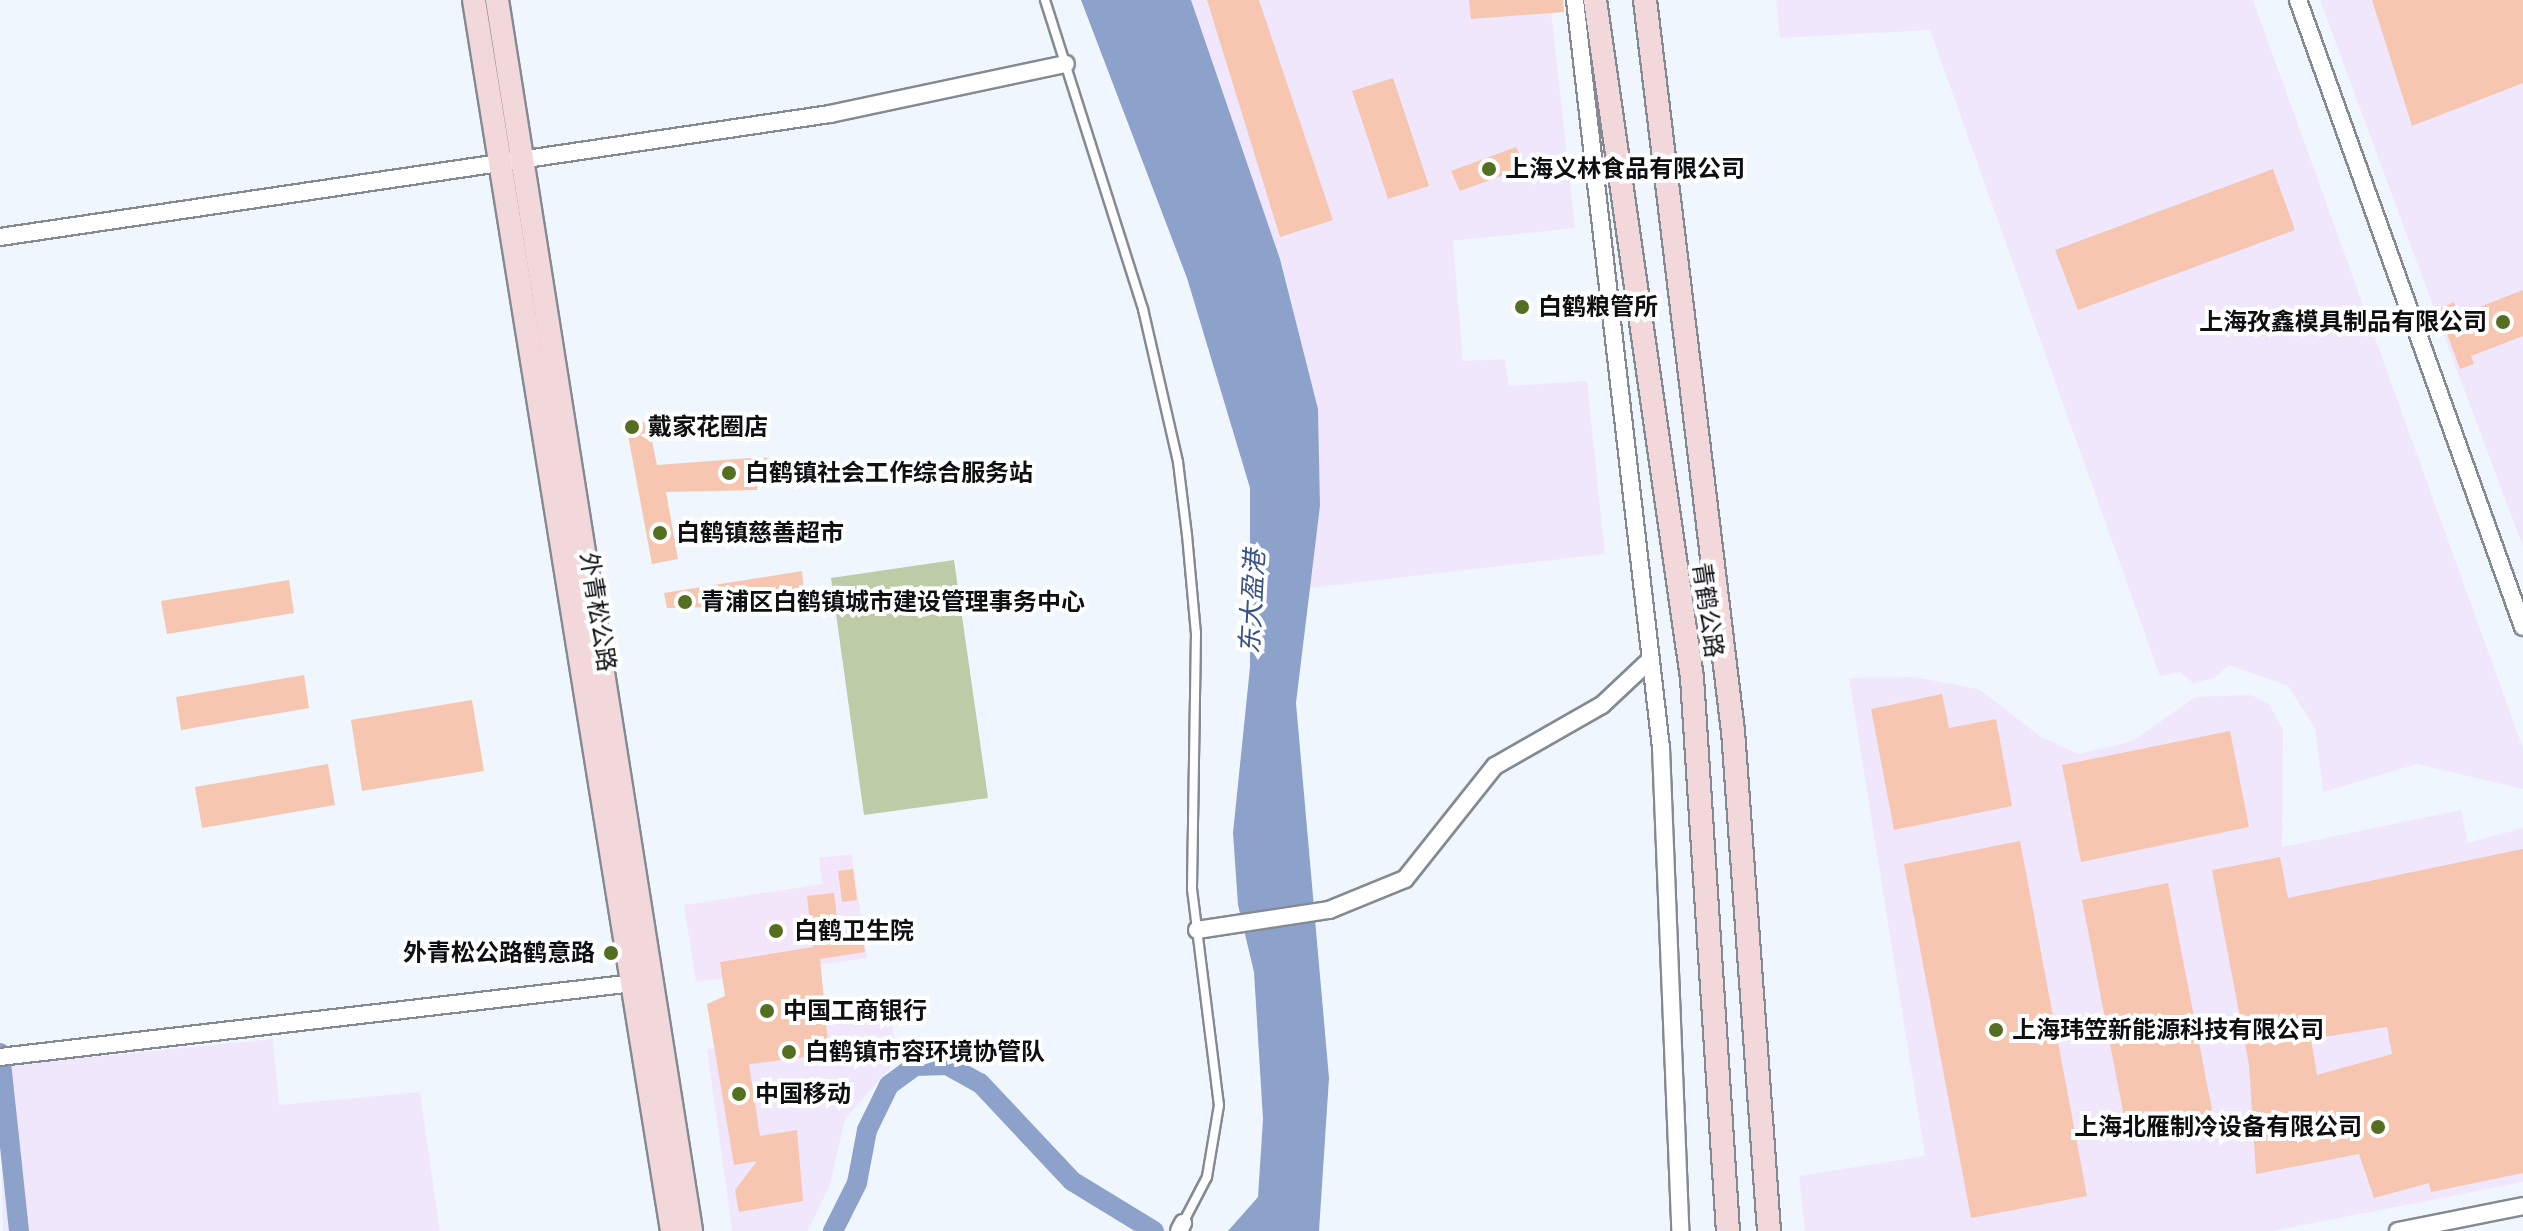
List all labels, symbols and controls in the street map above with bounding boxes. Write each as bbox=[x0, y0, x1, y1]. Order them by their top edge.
place label: 上海义林食品有限公司 bbox=[1505, 155, 1745, 183]
marker: 上海义林食品有限公司 bbox=[1480, 160, 1498, 178]
place label: 白鹤粮管所 bbox=[1538, 293, 1658, 321]
marker: 白鹤粮管所 bbox=[1513, 298, 1531, 316]
place label: 上海孜鑫模具制品有限公司 bbox=[2199, 308, 2487, 336]
marker: 上海孜鑫模具制品有限公司 bbox=[2494, 313, 2512, 331]
place label: 戴家花圈店 bbox=[648, 413, 768, 441]
marker: 戴家花圈店 bbox=[623, 418, 641, 436]
place label: 白鹤镇社会工作综合服务站 bbox=[745, 459, 1033, 487]
marker: 白鹤镇社会工作综合服务站 bbox=[720, 464, 738, 482]
place label: 白鹤镇慈善超市 bbox=[676, 519, 844, 547]
marker: 白鹤镇慈善超市 bbox=[651, 524, 669, 542]
water label: 东大盈港 bbox=[1234, 549, 1270, 655]
street label: 外青松公路 bbox=[574, 550, 622, 674]
street label: 青鹤公路 bbox=[1687, 560, 1729, 660]
place label: 青浦区白鹤镇城市建设管理事务中心 bbox=[701, 588, 1085, 616]
marker: 青浦区白鹤镇城市建设管理事务中心 bbox=[676, 593, 694, 611]
place label: 白鹤卫生院 bbox=[794, 917, 914, 945]
marker: 白鹤卫生院 bbox=[765, 920, 787, 942]
place label: 外青松公路鹤意路 bbox=[403, 939, 595, 967]
marker: 外青松公路鹤意路 bbox=[602, 944, 620, 962]
place label: 中国工商银行 bbox=[783, 997, 927, 1025]
marker: 中国工商银行 bbox=[758, 1002, 776, 1020]
place label: 上海玮笠新能源科技有限公司 bbox=[2012, 1016, 2324, 1044]
marker: 上海玮笠新能源科技有限公司 bbox=[1987, 1021, 2005, 1039]
place label: 白鹤镇市容环境协管队 bbox=[805, 1038, 1045, 1066]
marker: 白鹤镇市容环境协管队 bbox=[780, 1043, 798, 1061]
place label: 中国移动 bbox=[755, 1080, 851, 1108]
marker: 中国移动 bbox=[730, 1085, 748, 1103]
place label: 上海北雁制冷设备有限公司 bbox=[2074, 1113, 2362, 1141]
marker: 上海北雁制冷设备有限公司 bbox=[2369, 1118, 2387, 1136]

